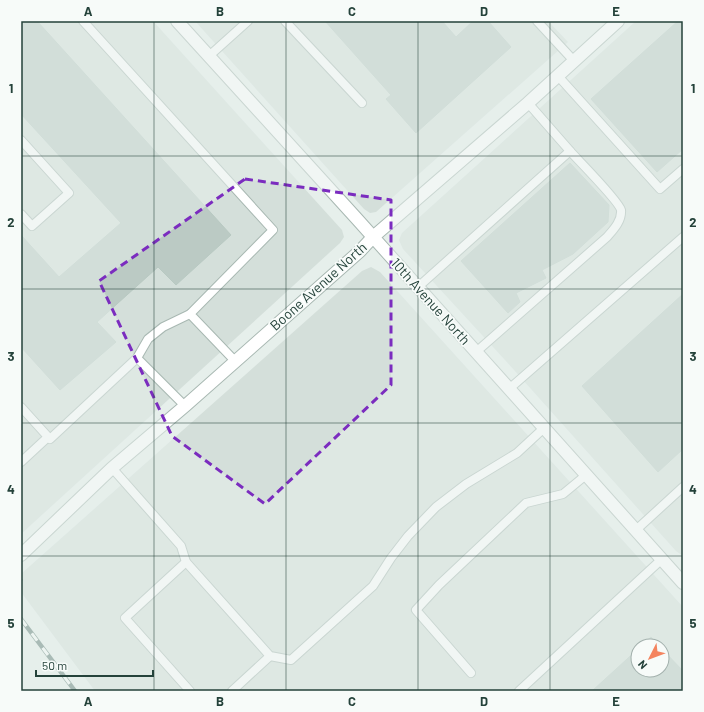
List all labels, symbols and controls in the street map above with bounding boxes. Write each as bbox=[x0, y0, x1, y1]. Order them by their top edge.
text: A bbox=[84, 3, 93, 19]
text: B bbox=[216, 3, 224, 19]
text: C bbox=[348, 3, 356, 19]
text: D bbox=[480, 3, 488, 19]
text: E bbox=[612, 3, 620, 19]
text: 1 bbox=[9, 80, 13, 96]
text: 1 bbox=[691, 80, 695, 96]
text: 2 bbox=[7, 214, 15, 230]
text: 2 bbox=[689, 214, 697, 230]
street label: Boone Avenue North bbox=[266, 238, 370, 334]
street label: 10th Avenue North bbox=[388, 254, 474, 348]
text: 3 bbox=[7, 348, 15, 364]
text: 3 bbox=[689, 348, 697, 364]
text: 4 bbox=[7, 481, 15, 497]
text: 4 bbox=[689, 481, 697, 497]
text: 5 bbox=[7, 615, 15, 631]
text: 5 bbox=[689, 615, 697, 631]
north arrow bbox=[630, 638, 670, 678]
scale bar bbox=[36, 652, 153, 678]
text: 50 m bbox=[42, 658, 67, 672]
text: N bbox=[635, 658, 649, 672]
text: A bbox=[84, 693, 93, 709]
text: B bbox=[216, 693, 224, 709]
text: C bbox=[348, 693, 356, 709]
text: D bbox=[480, 693, 488, 709]
text: E bbox=[612, 693, 620, 709]

